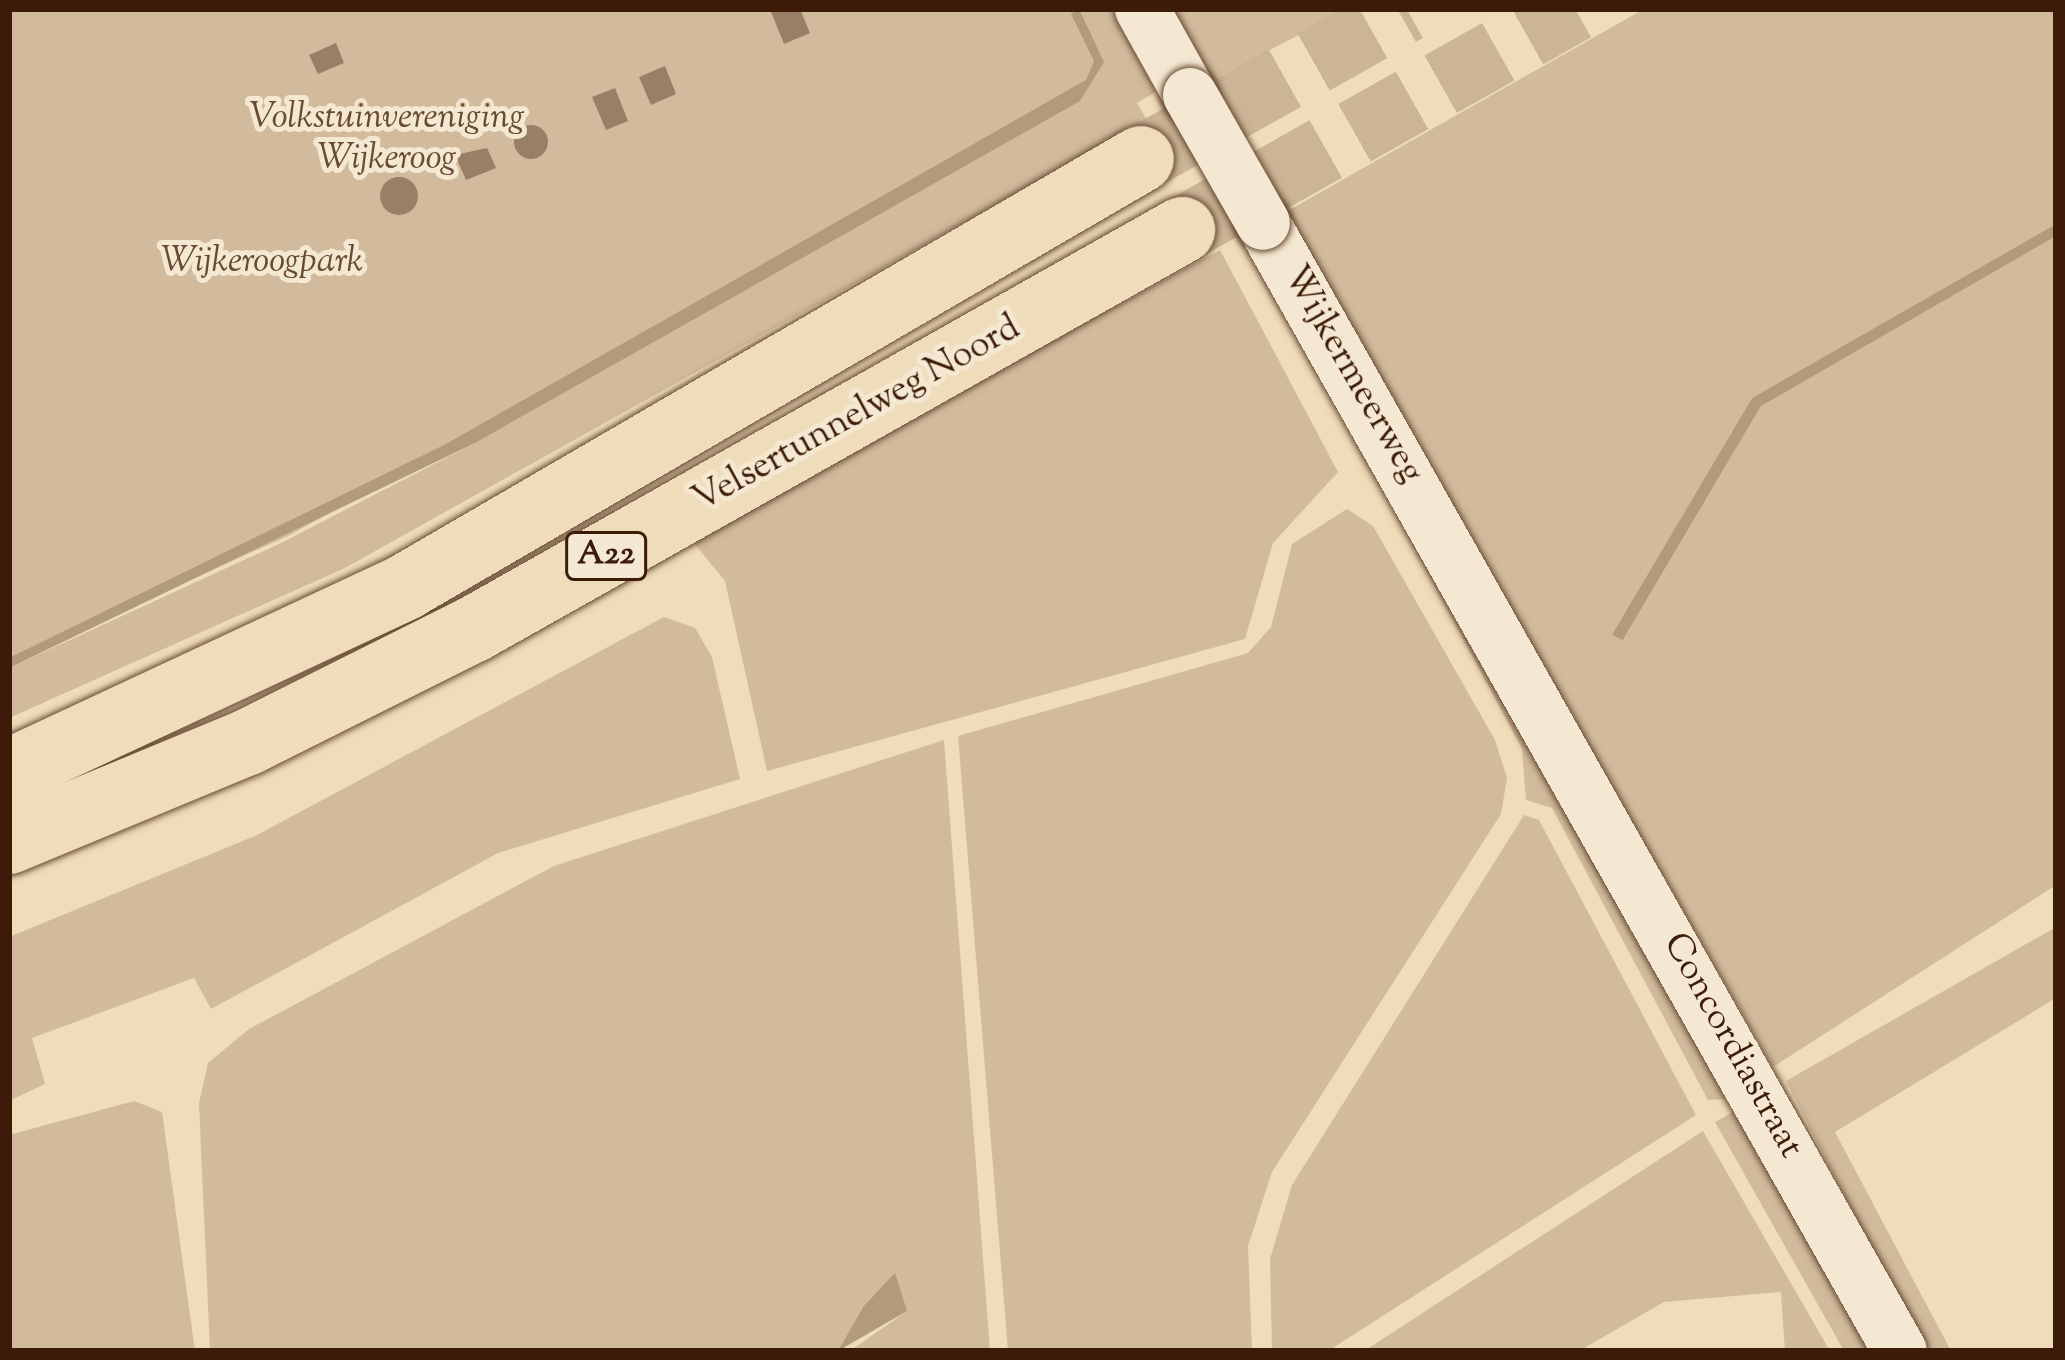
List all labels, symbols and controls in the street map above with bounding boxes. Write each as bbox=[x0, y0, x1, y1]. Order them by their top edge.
park label: Volkstuinvereniging Wijkeroog bbox=[249, 96, 525, 181]
park label: Wijkeroogpark bbox=[161, 241, 363, 285]
street label: Wijkermeerweg bbox=[1272, 259, 1432, 491]
street label: Velsertunnelweg Noord bbox=[686, 307, 1028, 523]
road number: A22 bbox=[564, 529, 648, 583]
street label: Concordiastraat bbox=[1652, 926, 1812, 1166]

